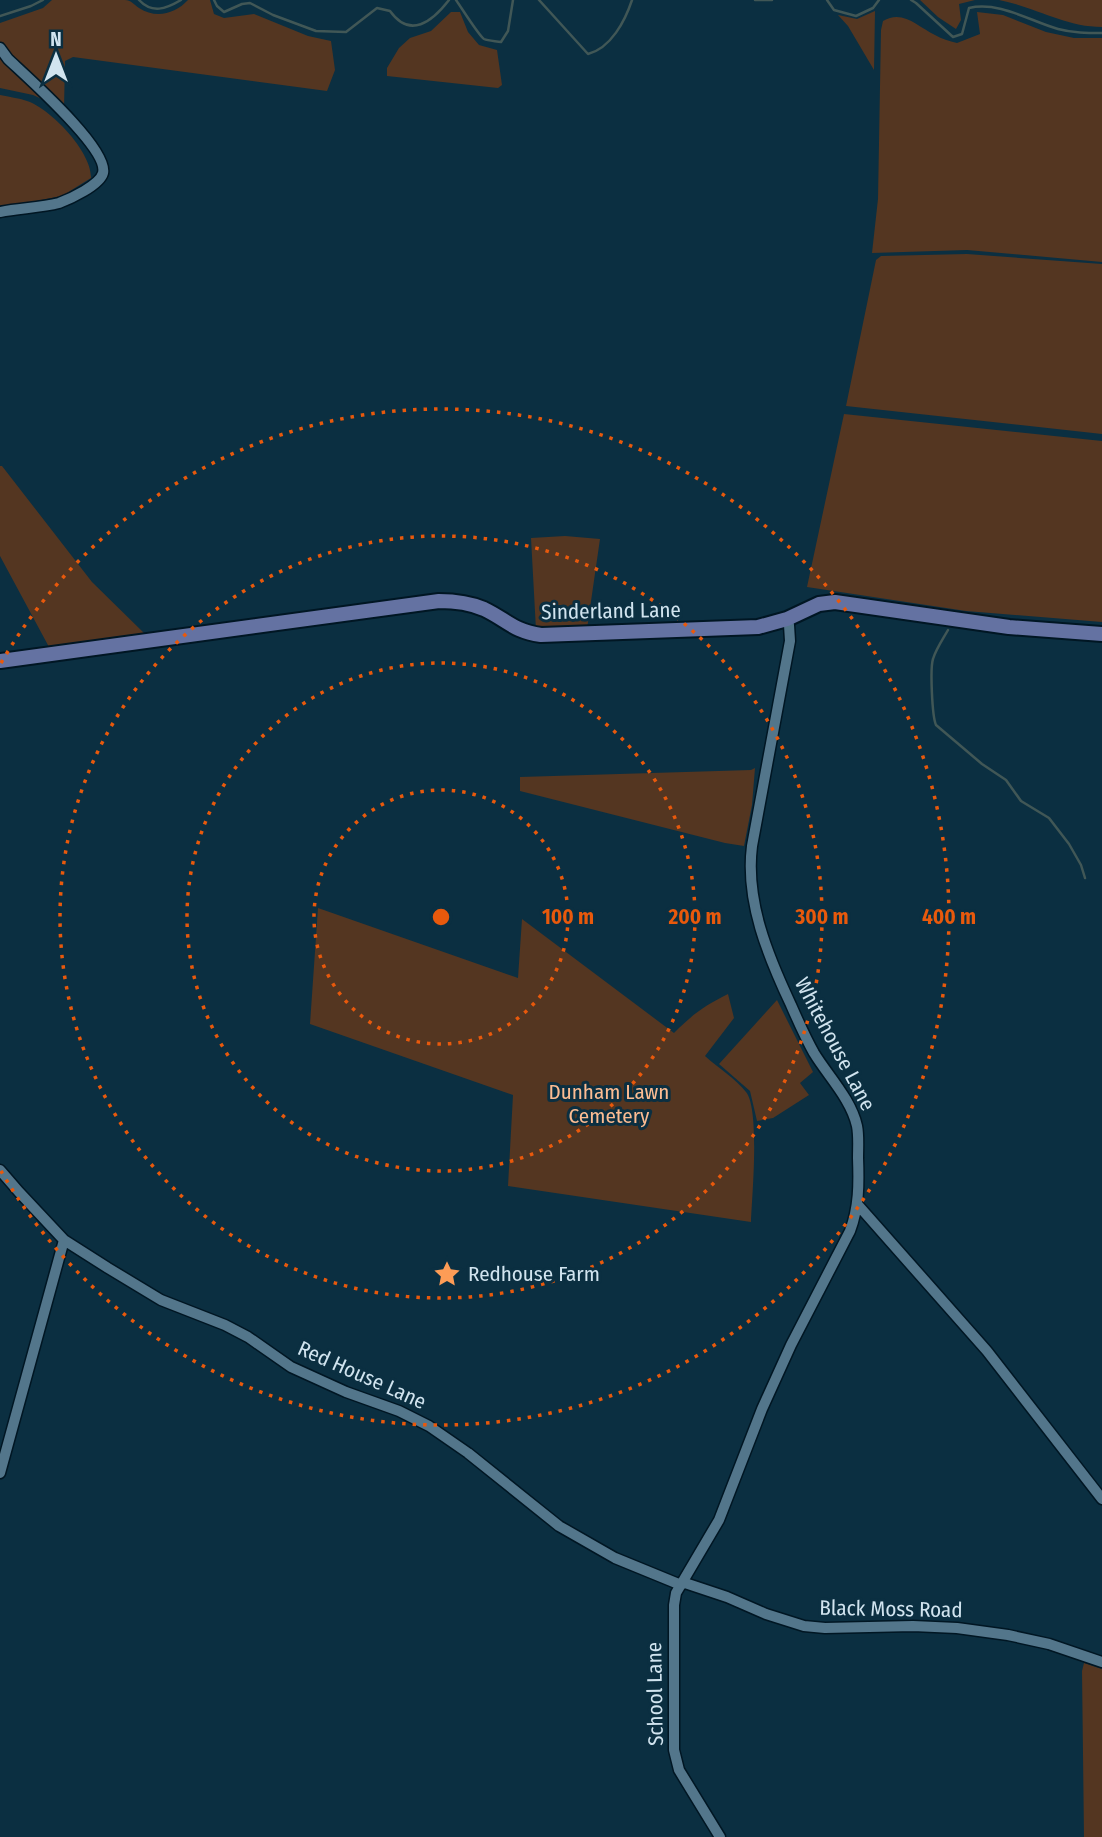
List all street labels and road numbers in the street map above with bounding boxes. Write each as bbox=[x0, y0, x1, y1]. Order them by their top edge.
street label: Sinderland Lane bbox=[541, 597, 681, 625]
street label: Whitehouse Lane bbox=[789, 973, 881, 1115]
street label: Red House Lane bbox=[294, 1335, 430, 1415]
street label: Black Moss Road bbox=[819, 1595, 963, 1623]
street label: School Lane bbox=[641, 1642, 669, 1746]

